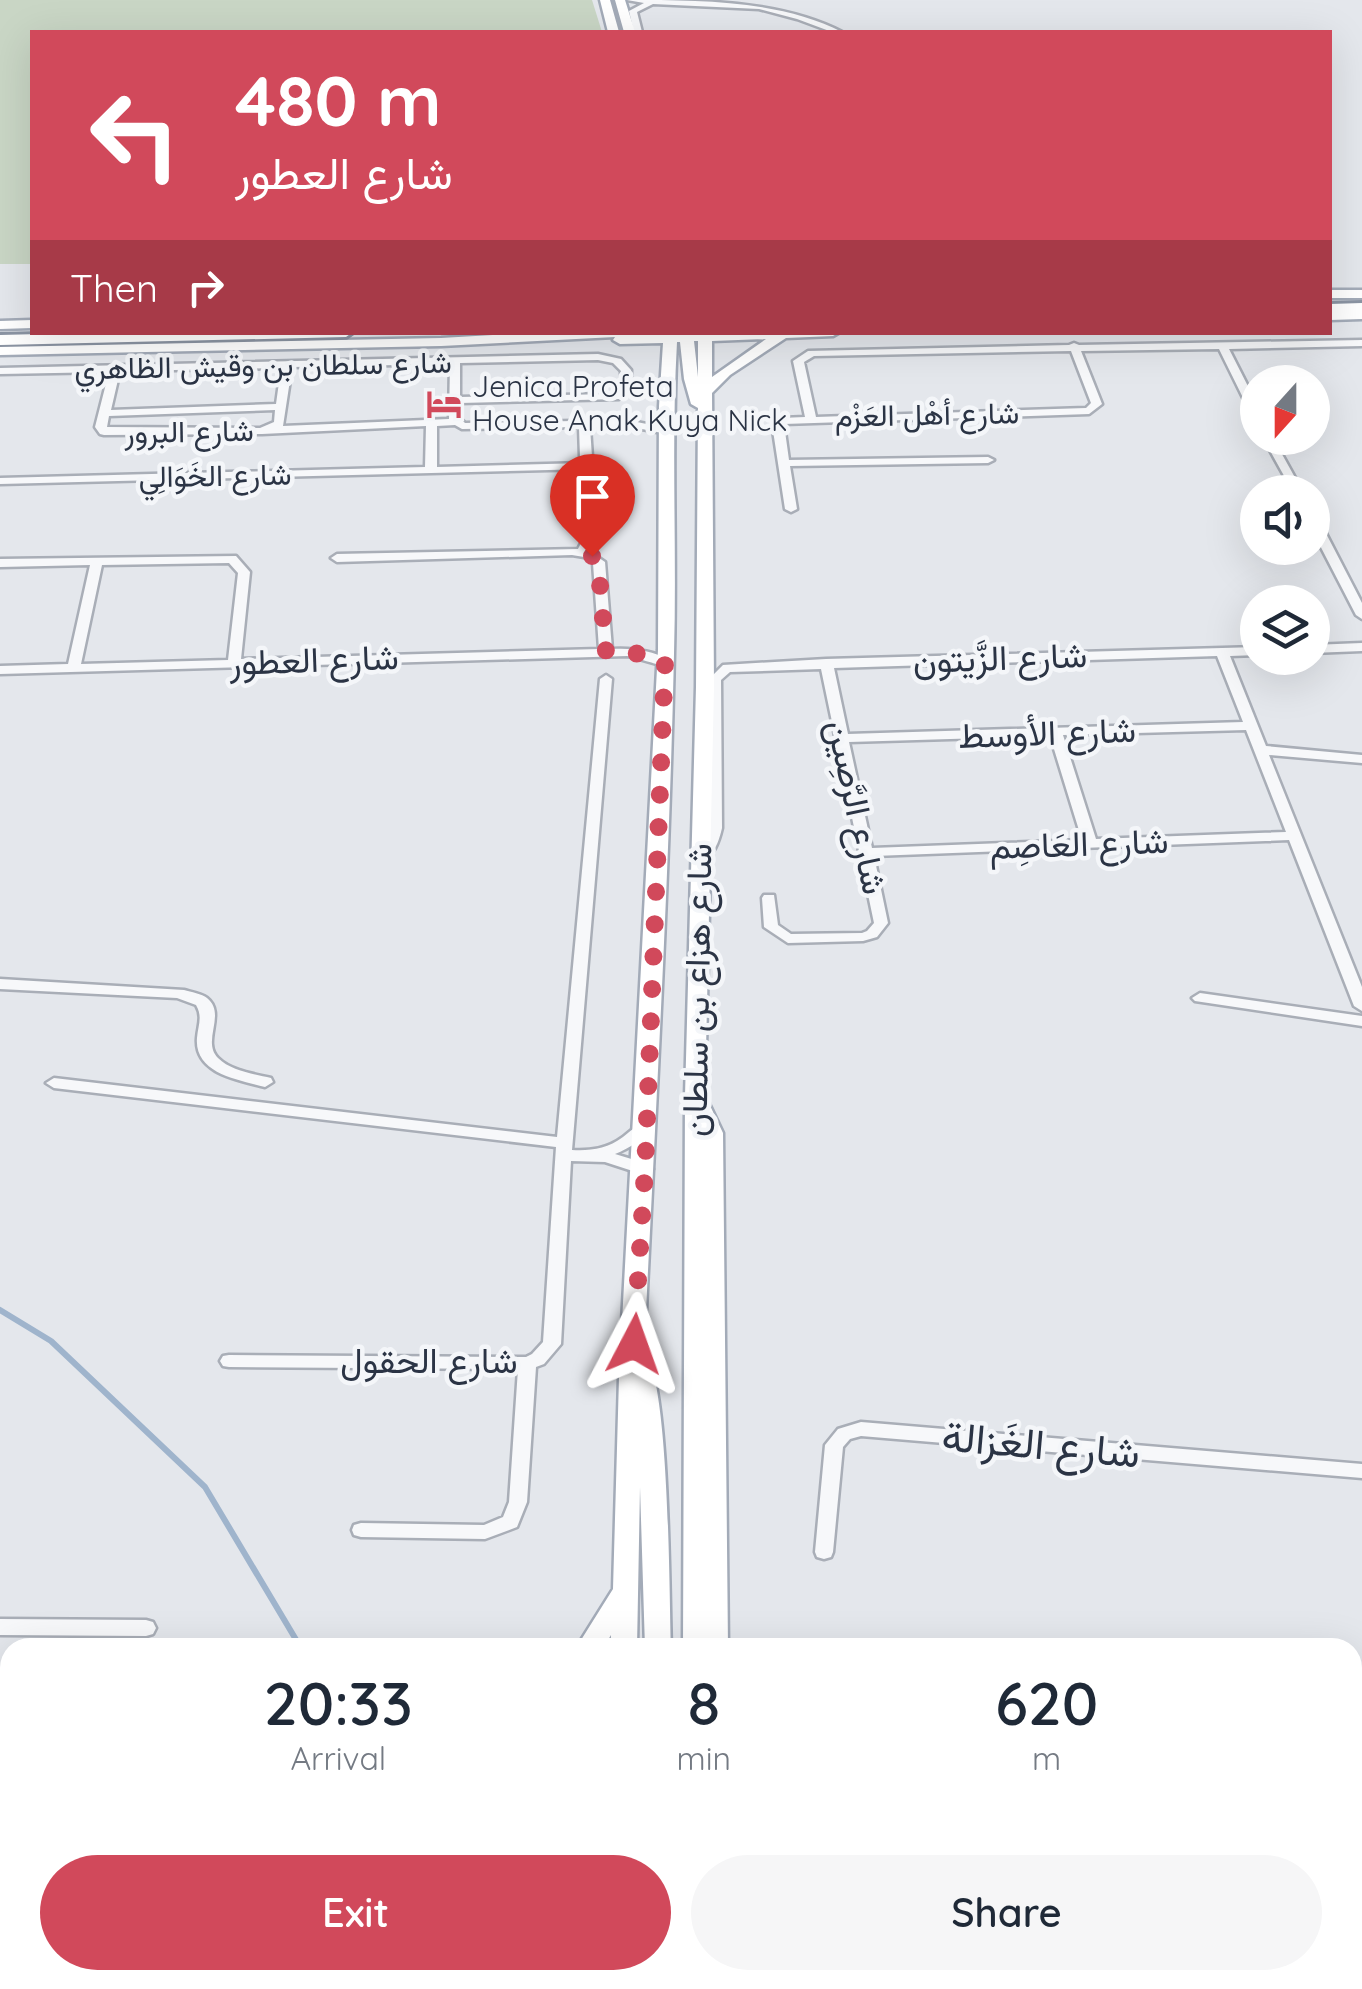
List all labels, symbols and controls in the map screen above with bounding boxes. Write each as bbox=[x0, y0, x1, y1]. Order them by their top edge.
text: 480 m bbox=[235, 56, 442, 144]
icon: left bbox=[70, 70, 200, 200]
text: شارع العطور bbox=[235, 144, 453, 200]
icon: right bbox=[178, 260, 233, 315]
text: Then bbox=[70, 264, 158, 312]
street label: شارع سلطان بن وقيش الظاهري bbox=[74, 343, 452, 393]
north arrow bbox=[1240, 365, 1330, 455]
map controls bbox=[1240, 365, 1330, 675]
place label: Jenica Profeta House Anak Kuya Nick bbox=[472, 367, 787, 439]
hotel icon: Jenica Profeta House Anak Kuya Nick bbox=[425, 385, 463, 423]
street label: شارع أهْل العَزْم bbox=[834, 393, 1020, 437]
street label: شارع البرور bbox=[123, 411, 254, 453]
pin bbox=[550, 454, 635, 557]
street label: شارع الخَوَالِي bbox=[138, 455, 292, 501]
icon: arrive bbox=[565, 469, 620, 524]
button: sound bbox=[1240, 475, 1330, 565]
button: layers bbox=[1240, 585, 1330, 675]
street label: شارع الزَّيتون bbox=[912, 632, 1088, 685]
street label: شارع العطور bbox=[228, 634, 399, 687]
street label: شارع الأوسط bbox=[957, 707, 1137, 760]
street label: شارع الرَّصِين bbox=[815, 715, 898, 899]
street label: شارع العَاصِم bbox=[989, 818, 1169, 871]
street label: شارع هزاع بن سلطان bbox=[671, 843, 724, 1137]
position arrow bbox=[582, 1292, 686, 1396]
street label: شارع الحقول bbox=[340, 1338, 518, 1385]
street label: شارع الغَزالة bbox=[939, 1408, 1142, 1482]
text: 20:33 bbox=[264, 1665, 413, 1740]
text: 8 bbox=[687, 1665, 720, 1740]
text: 620 bbox=[995, 1665, 1098, 1740]
text: Arrival bbox=[290, 1738, 386, 1778]
text: min bbox=[677, 1738, 731, 1778]
text: m bbox=[1032, 1738, 1061, 1778]
button: Exit bbox=[40, 1855, 671, 1970]
button: Share bbox=[691, 1855, 1322, 1970]

